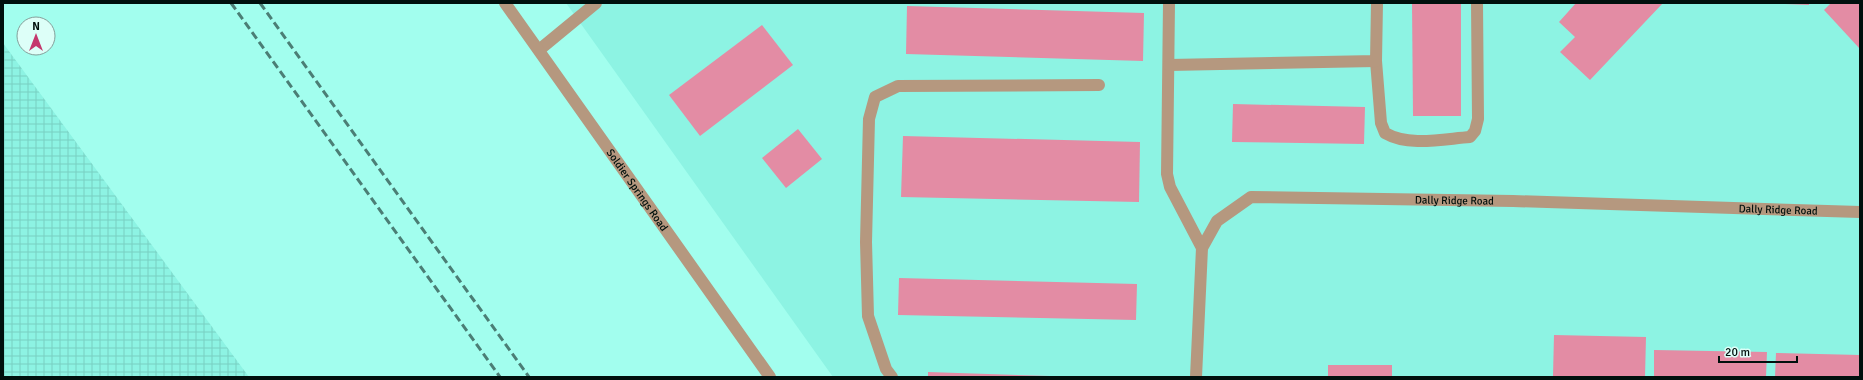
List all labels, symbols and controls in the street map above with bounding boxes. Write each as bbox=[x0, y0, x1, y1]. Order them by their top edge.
north arrow bbox=[16, 16, 56, 56]
text: N bbox=[32, 20, 40, 33]
street label: Soldier Springs Road bbox=[604, 146, 671, 234]
street label: Dally Ridge Road bbox=[1415, 193, 1494, 207]
street label: Dally Ridge Road bbox=[1738, 202, 1818, 217]
scale bar bbox=[1719, 338, 1797, 364]
text: 20 m bbox=[1725, 345, 1750, 360]

